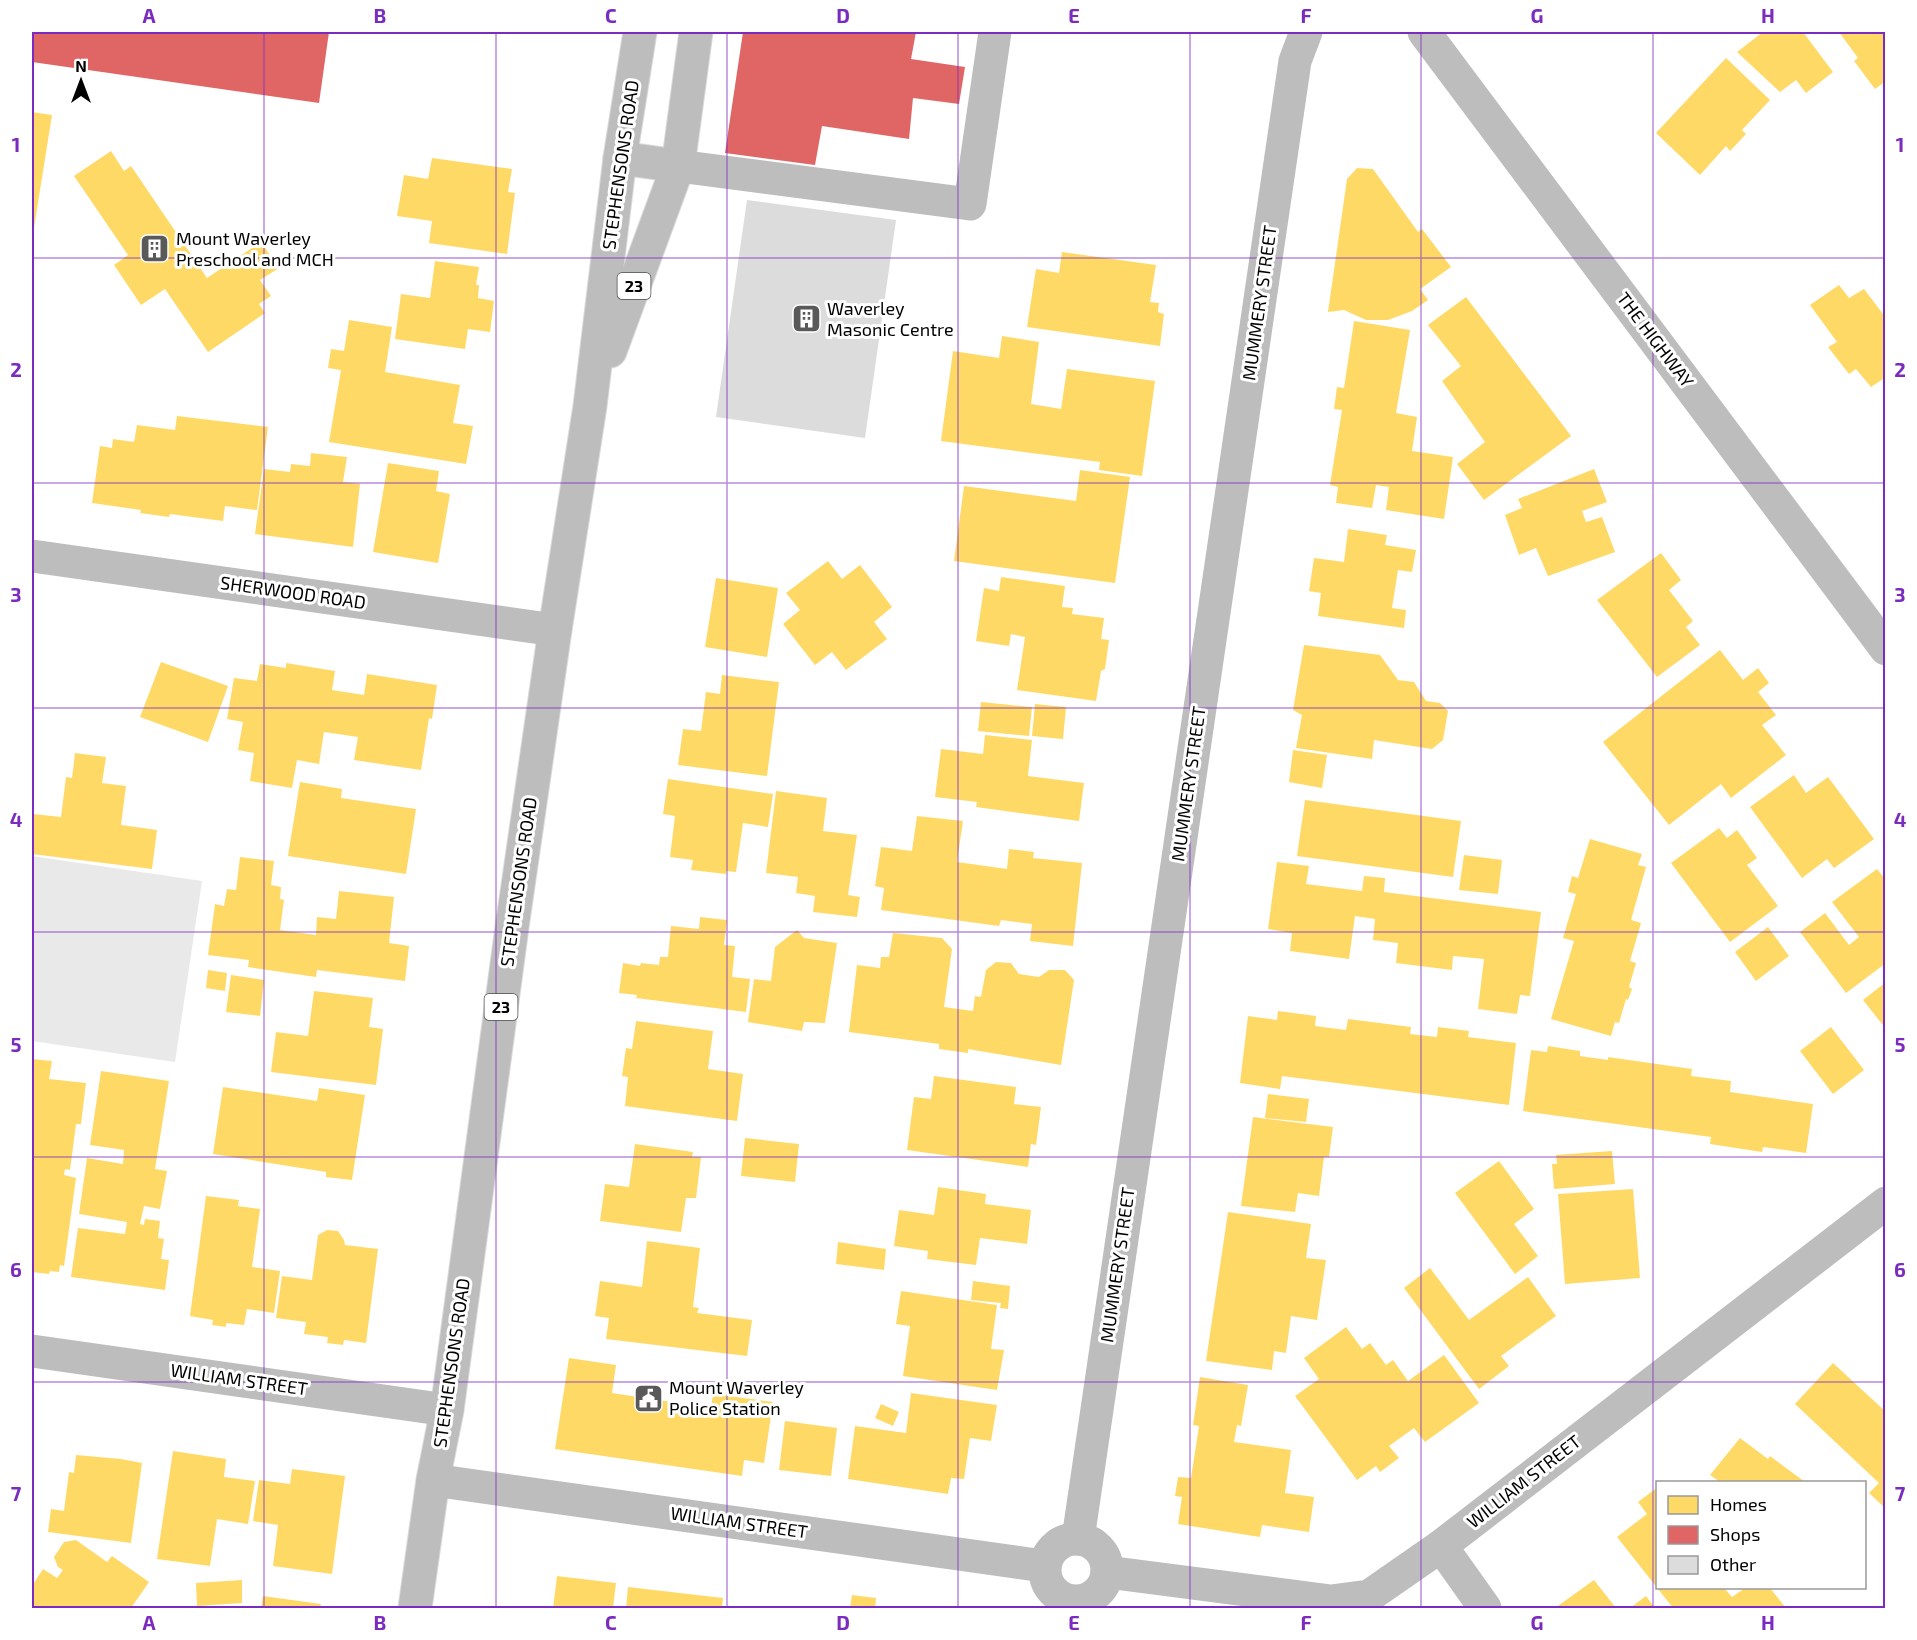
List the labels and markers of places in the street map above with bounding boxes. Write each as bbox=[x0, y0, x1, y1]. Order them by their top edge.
place label: Mount Waverley Preschool and MCH bbox=[176, 227, 334, 270]
building icon: Mount Waverley Preschool and MCH bbox=[139, 233, 171, 265]
place label: Waverley Masonic Centre bbox=[827, 297, 954, 340]
building icon: Waverley Masonic Centre bbox=[790, 303, 822, 335]
place label: Mount Waverley Police Station bbox=[669, 1376, 804, 1419]
public building icon: Mount Waverley Police Station bbox=[632, 1382, 664, 1414]

